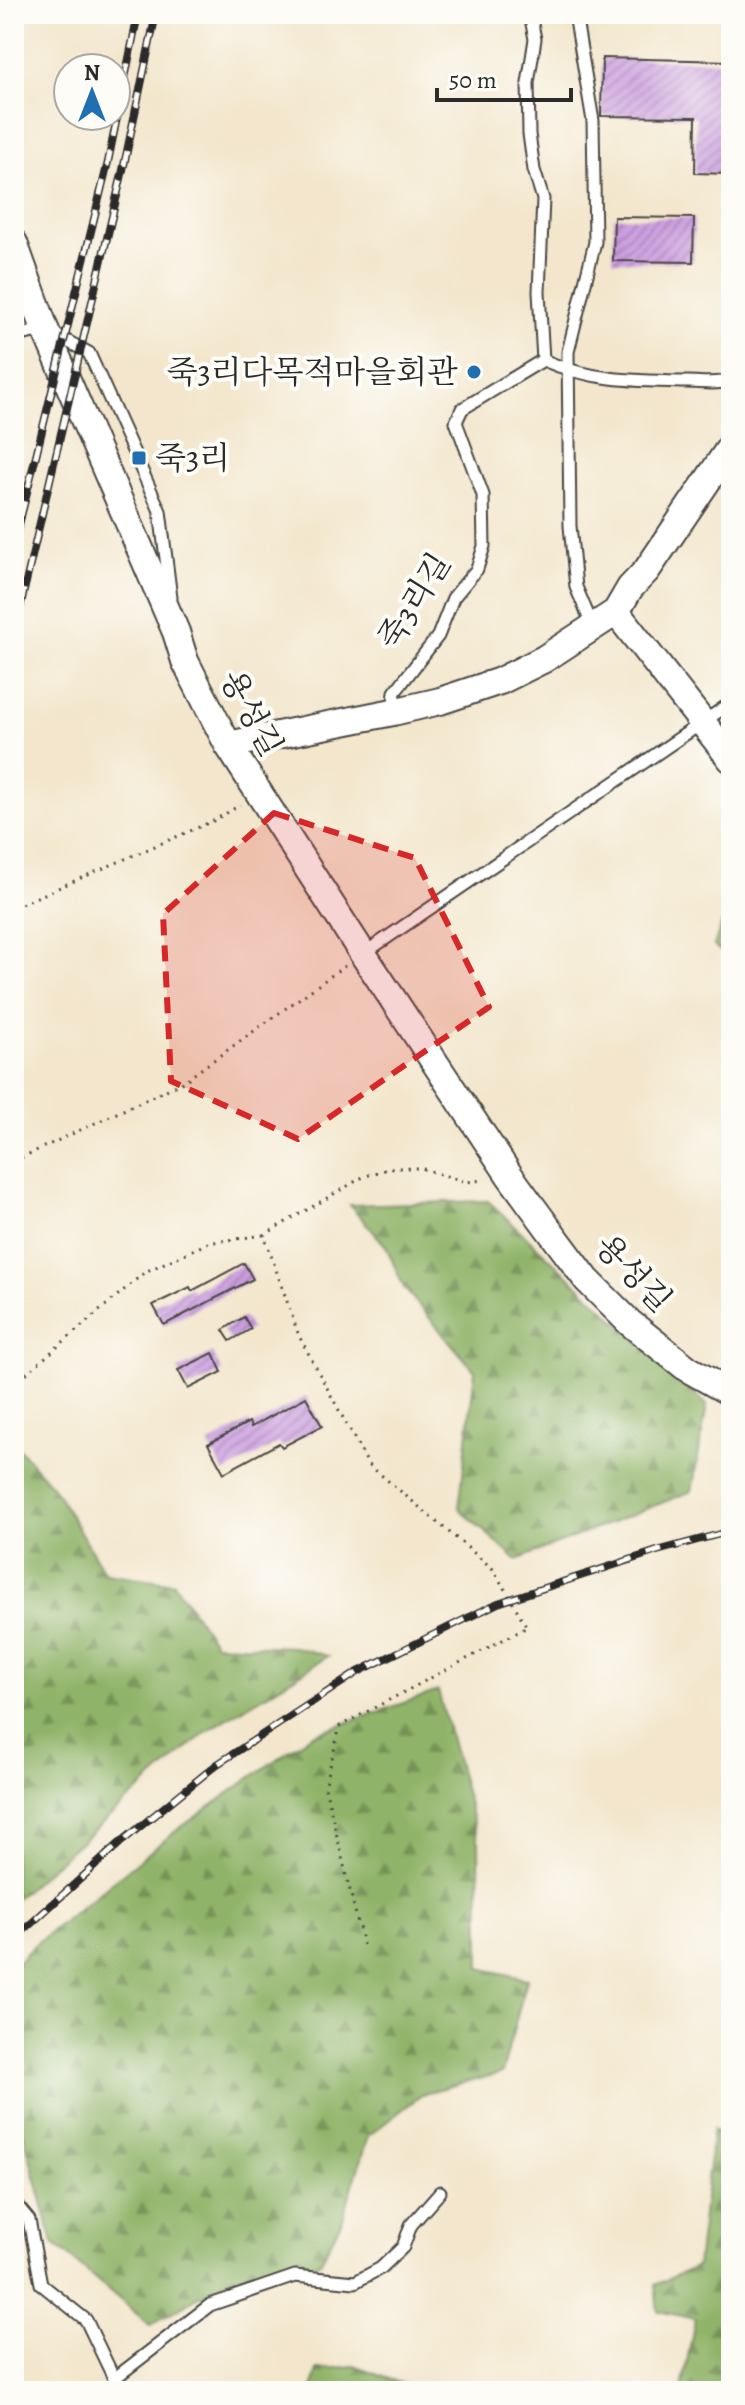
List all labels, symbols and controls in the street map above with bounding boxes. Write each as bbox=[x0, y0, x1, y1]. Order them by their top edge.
north arrow bbox=[52, 52, 132, 132]
scale bar bbox=[437, 52, 571, 102]
text: N bbox=[84, 58, 100, 88]
text: 50 m bbox=[449, 64, 497, 96]
place label: 죽3리다목적마을회관 bbox=[166, 350, 458, 394]
marker: 죽3리다목적마을회관 bbox=[465, 363, 483, 381]
place label: 죽3리 bbox=[155, 436, 230, 480]
marker: 죽3리 bbox=[130, 449, 148, 467]
street label: 죽3리길 bbox=[367, 544, 461, 658]
street label: 용성길 bbox=[210, 662, 294, 764]
street label: 용성길 bbox=[586, 1224, 682, 1322]

